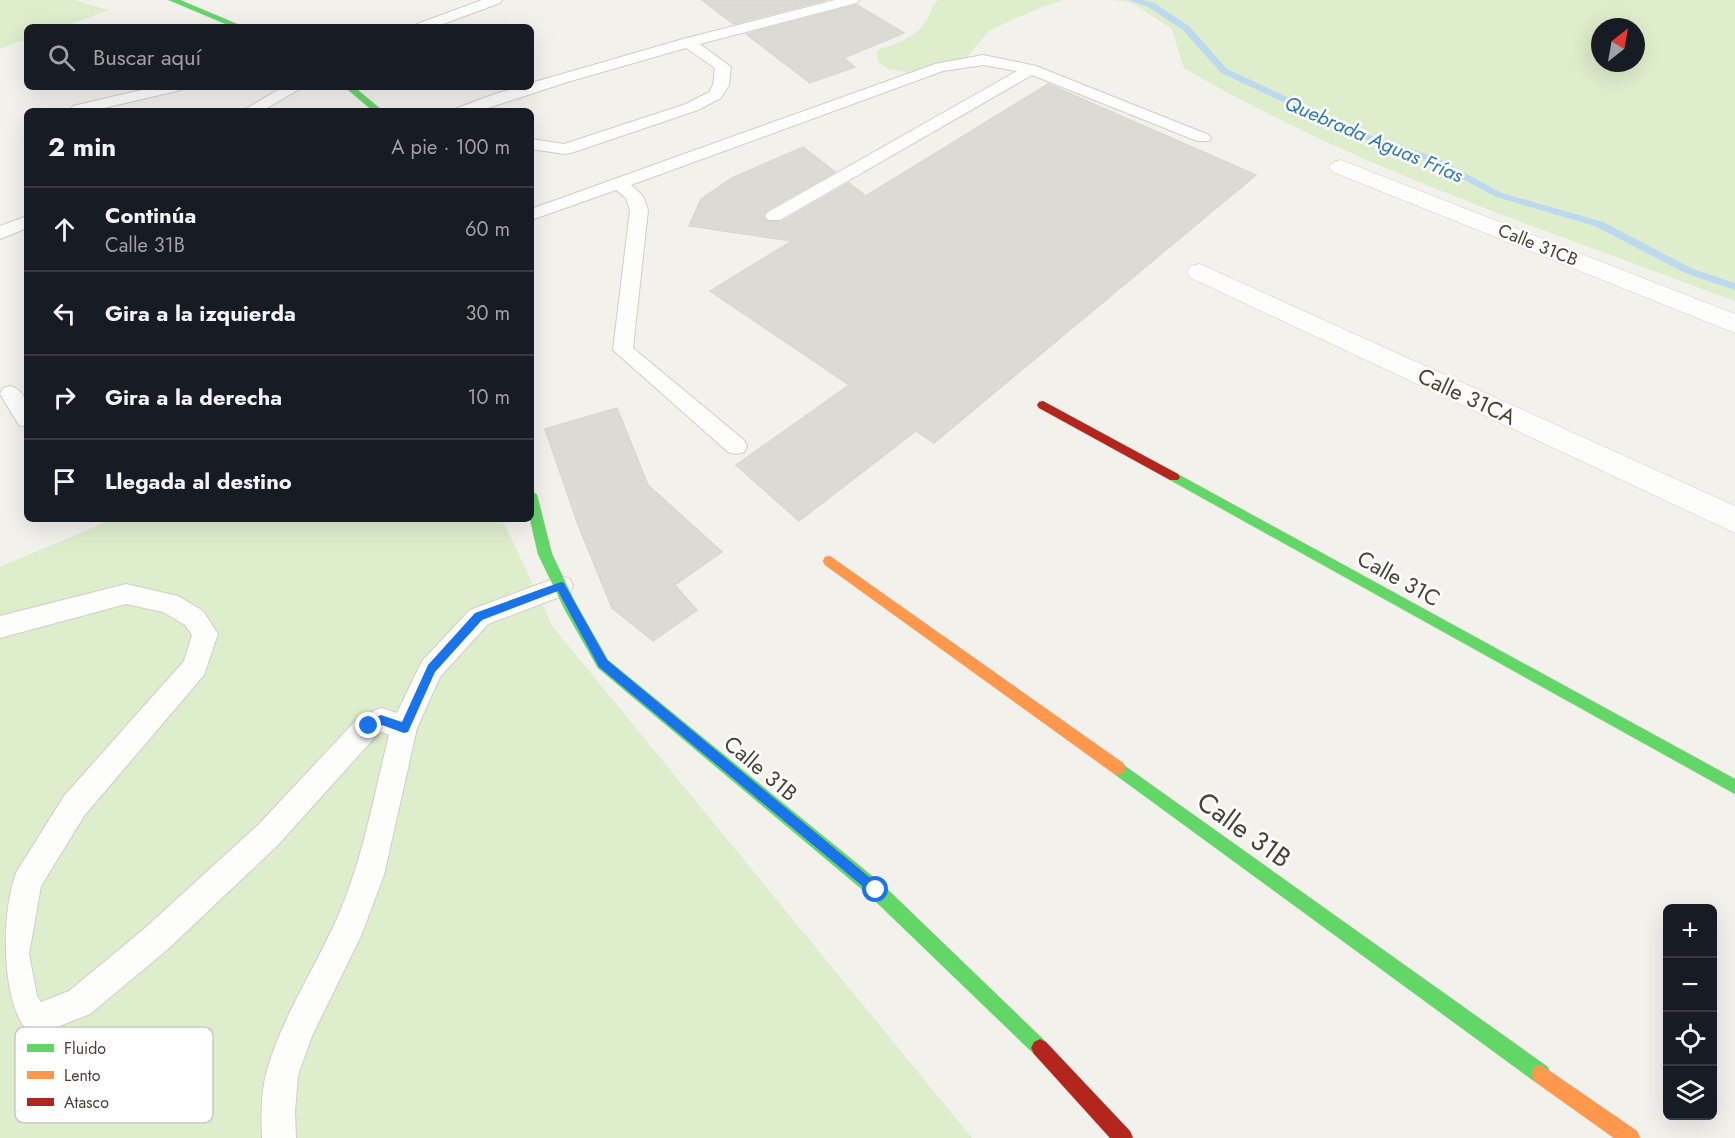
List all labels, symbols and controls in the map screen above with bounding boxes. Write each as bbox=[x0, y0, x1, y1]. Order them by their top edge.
north arrow bbox=[1591, 18, 1645, 72]
search box bbox=[24, 24, 534, 90]
icon: search bbox=[45, 41, 78, 74]
text: Buscar aquí bbox=[93, 41, 201, 73]
water label: Quebrada Aguas Frías bbox=[1280, 89, 1468, 190]
text: 2 min bbox=[48, 128, 116, 166]
text: A pie · 100 m bbox=[391, 133, 510, 162]
text: Continúa bbox=[105, 199, 196, 231]
icon: ahead bbox=[48, 213, 81, 246]
text: 60 m bbox=[465, 215, 510, 244]
street label: Calle 31CB bbox=[1494, 217, 1582, 273]
text: Calle 31B bbox=[105, 231, 185, 260]
icon: left bbox=[48, 297, 81, 330]
text: Gira a la izquierda bbox=[105, 297, 296, 329]
text: 30 m bbox=[465, 299, 510, 328]
street label: Calle 31CA bbox=[1413, 359, 1522, 433]
icon: right bbox=[48, 381, 81, 414]
text: Gira a la derecha bbox=[105, 381, 282, 413]
text: 10 m bbox=[467, 383, 510, 412]
icon: arrive bbox=[48, 465, 81, 498]
text: Llegada al destino bbox=[105, 465, 292, 497]
street label: Calle 31C bbox=[1352, 542, 1446, 614]
route end bbox=[355, 712, 381, 738]
street label: Calle 31B bbox=[717, 727, 805, 809]
street label: Calle 31B bbox=[1189, 782, 1299, 877]
route start bbox=[862, 876, 888, 902]
map controls bbox=[1663, 904, 1717, 1120]
button: + bbox=[1663, 904, 1717, 958]
button: − bbox=[1663, 958, 1717, 1012]
button: locate bbox=[1663, 1012, 1717, 1066]
legend bbox=[15, 1027, 213, 1123]
text: Fluido bbox=[64, 1037, 106, 1060]
text: Lento bbox=[64, 1064, 101, 1087]
button: layers bbox=[1663, 1066, 1717, 1120]
text: Atasco bbox=[64, 1091, 109, 1114]

